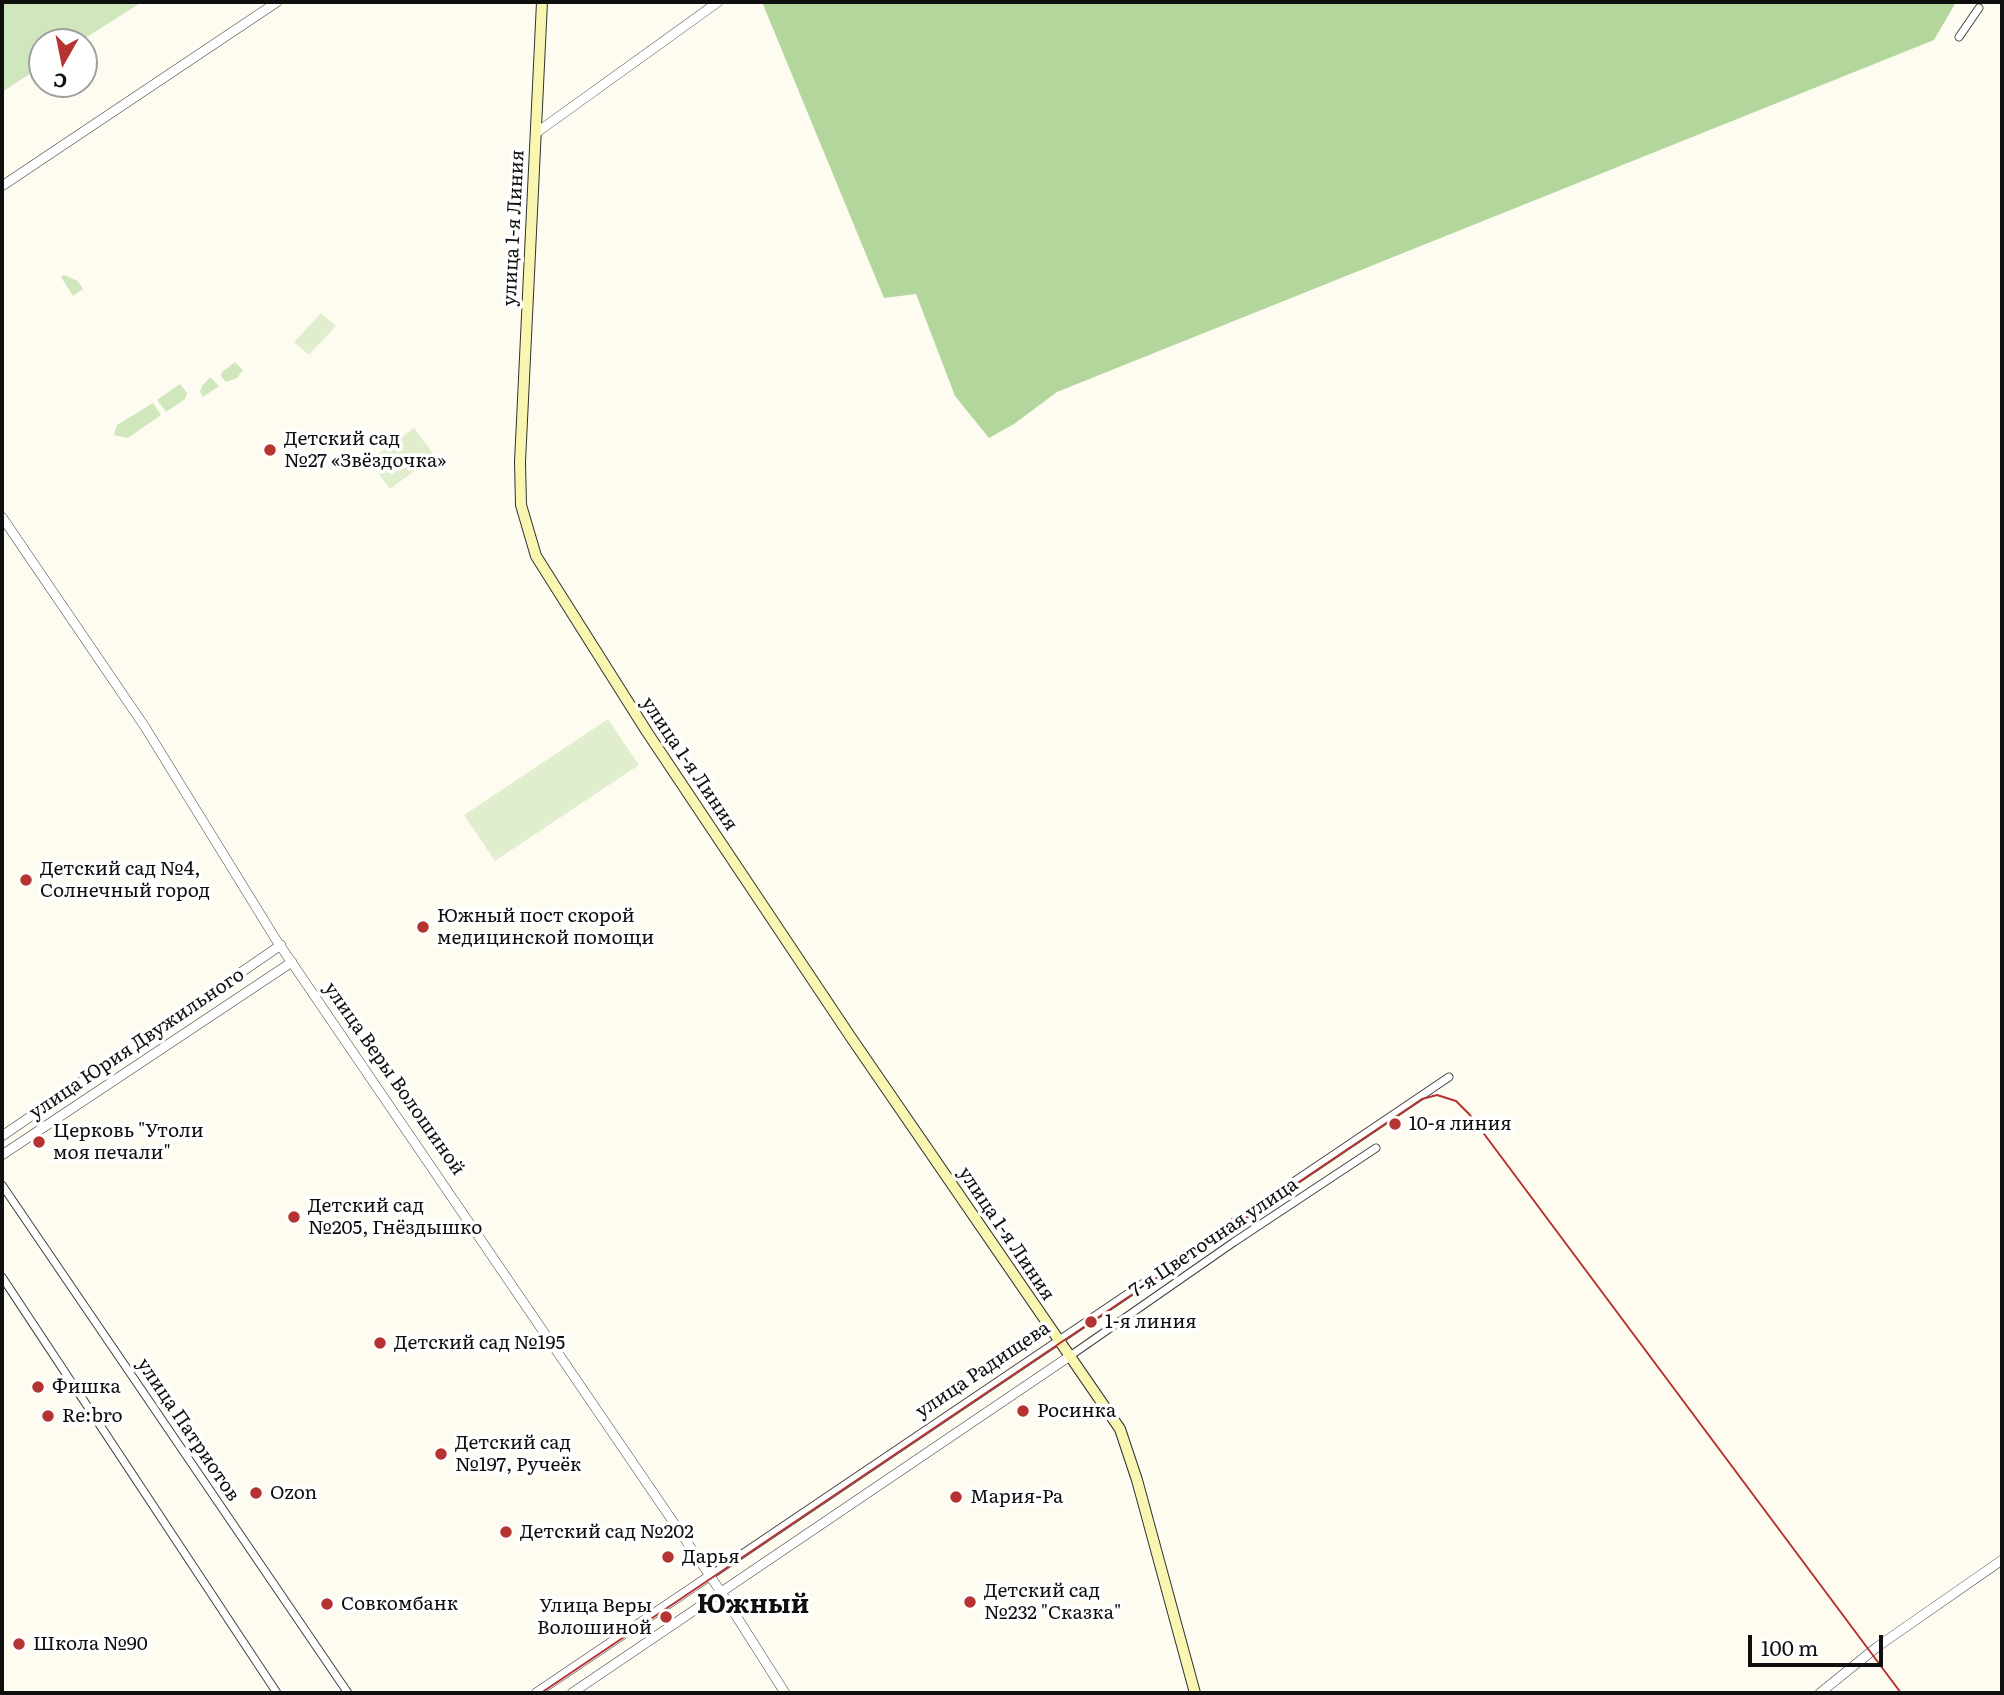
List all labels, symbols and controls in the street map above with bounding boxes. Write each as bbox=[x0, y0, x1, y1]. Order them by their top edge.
north arrow bbox=[28, 28, 98, 98]
text: С bbox=[51, 67, 69, 97]
street label: улица 1-я Линия bbox=[499, 149, 529, 307]
place label: Детский сад №27 «Звёздочка» bbox=[284, 428, 447, 472]
marker: Детский сад №27 «Звёздочка» bbox=[262, 442, 278, 458]
street label: улица 1-я Линия bbox=[636, 693, 742, 835]
place label: Детский сад №4, Солнечный город bbox=[40, 858, 210, 902]
marker: Детский сад №4, Солнечный город bbox=[18, 872, 34, 888]
place label: Южный пост скорой медицинской помощи bbox=[437, 905, 654, 949]
marker: Южный пост скорой медицинской помощи bbox=[415, 919, 431, 935]
street label: улица Юрия Двужильного bbox=[25, 964, 249, 1124]
street label: улица Веры Волошиной bbox=[319, 978, 469, 1180]
place label: 10-я линия bbox=[1409, 1113, 1512, 1135]
marker: 10-я линия bbox=[1387, 1116, 1403, 1132]
place label: Церковь "Утоли моя печали" bbox=[53, 1120, 204, 1164]
marker: Церковь "Утоли моя печали" bbox=[31, 1134, 47, 1150]
street label: улица 1-я Линия bbox=[953, 1163, 1059, 1305]
street label: 7-я Цветочная улица bbox=[1126, 1173, 1302, 1303]
place label: Детский сад №205, Гнёздышко bbox=[308, 1195, 482, 1239]
marker: Детский сад №205, Гнёздышко bbox=[286, 1209, 302, 1225]
place label: 1-я линия bbox=[1105, 1311, 1197, 1333]
marker: 1-я линия bbox=[1083, 1314, 1099, 1330]
street label: улица Радищева bbox=[911, 1317, 1055, 1423]
place label: Детский сад №195 bbox=[394, 1332, 565, 1354]
marker: Детский сад №195 bbox=[372, 1335, 388, 1351]
street label: улица Патриотов bbox=[132, 1354, 244, 1506]
place label: Фишка bbox=[52, 1376, 121, 1398]
marker: Фишка bbox=[30, 1379, 46, 1395]
place label: Росинка bbox=[1037, 1400, 1116, 1422]
marker: Росинка bbox=[1015, 1403, 1031, 1419]
place label: Re:bro bbox=[62, 1405, 123, 1427]
marker: Re:bro bbox=[40, 1408, 56, 1424]
place label: Детский сад №197, Ручеёк bbox=[455, 1432, 581, 1476]
marker: Детский сад №197, Ручеёк bbox=[433, 1446, 449, 1462]
place label: Ozon bbox=[270, 1482, 317, 1504]
marker: Ozon bbox=[248, 1485, 264, 1501]
place label: Мария-Ра bbox=[970, 1486, 1063, 1508]
marker: Мария-Ра bbox=[948, 1489, 964, 1505]
place label: Детский сад №202 bbox=[520, 1521, 694, 1543]
marker: Детский сад №202 bbox=[498, 1524, 514, 1540]
place label: Дарья bbox=[682, 1546, 740, 1568]
marker: Дарья bbox=[660, 1549, 676, 1565]
place label: Детский сад №232 "Сказка" bbox=[984, 1580, 1121, 1624]
district label: Южный bbox=[697, 1589, 809, 1621]
place label: Совкомбанк bbox=[341, 1593, 458, 1615]
marker: Детский сад №232 "Сказка" bbox=[962, 1594, 978, 1610]
place label: Улица Веры Волошиной bbox=[537, 1595, 652, 1639]
marker: Совкомбанк bbox=[319, 1596, 335, 1612]
marker: Улица Веры Волошиной bbox=[658, 1609, 674, 1625]
scale bar bbox=[1752, 1622, 1887, 1666]
text: 100 m bbox=[1761, 1631, 1818, 1662]
place label: Школа №90 bbox=[33, 1633, 148, 1655]
marker: Школа №90 bbox=[11, 1636, 27, 1652]

